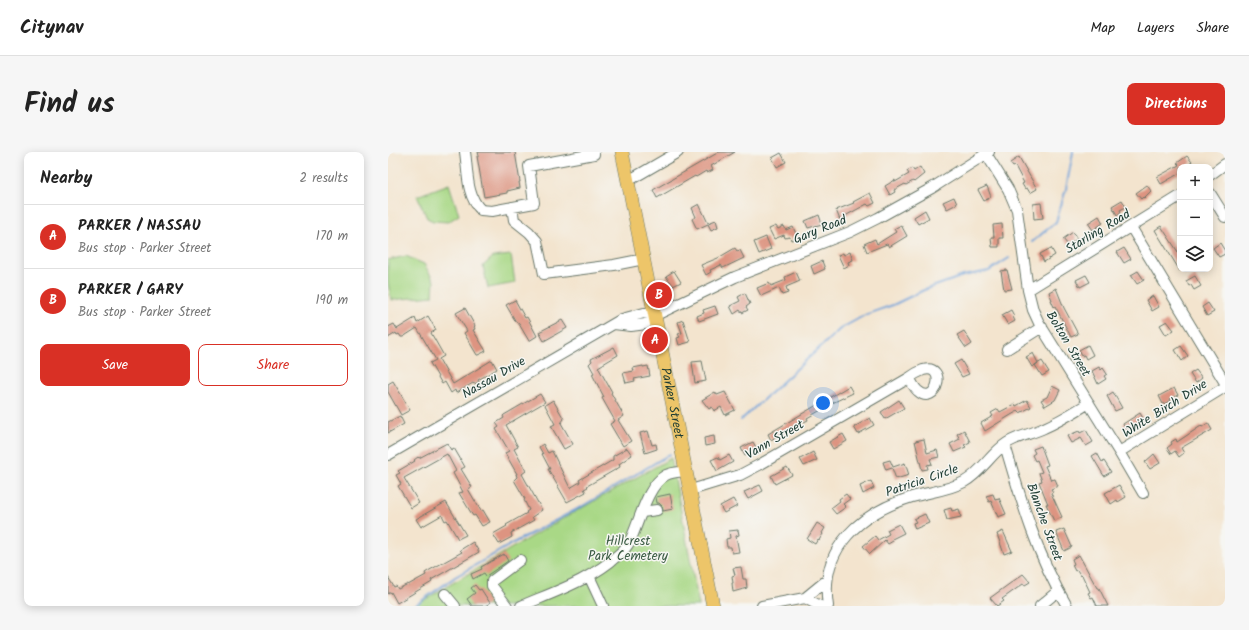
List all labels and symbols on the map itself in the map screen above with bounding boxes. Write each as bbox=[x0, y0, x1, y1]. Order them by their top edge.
street label: Starling Road bbox=[1061, 204, 1135, 260]
street label: Gary Road bbox=[790, 210, 850, 250]
pin: B bbox=[646, 280, 672, 310]
street label: Bolton Street bbox=[1040, 307, 1096, 382]
pin: A bbox=[642, 325, 668, 355]
street label: Nassau Drive bbox=[458, 351, 530, 405]
street label: Parker Street bbox=[655, 366, 690, 441]
street label: White Birch Drive bbox=[1118, 374, 1212, 444]
your location bbox=[813, 393, 833, 413]
street label: Vann Street bbox=[742, 414, 809, 465]
street label: Patricia Circle bbox=[883, 459, 961, 503]
street label: Blanche Street bbox=[1020, 480, 1068, 565]
park label: Hillcrest Park Cemetery bbox=[588, 531, 669, 567]

